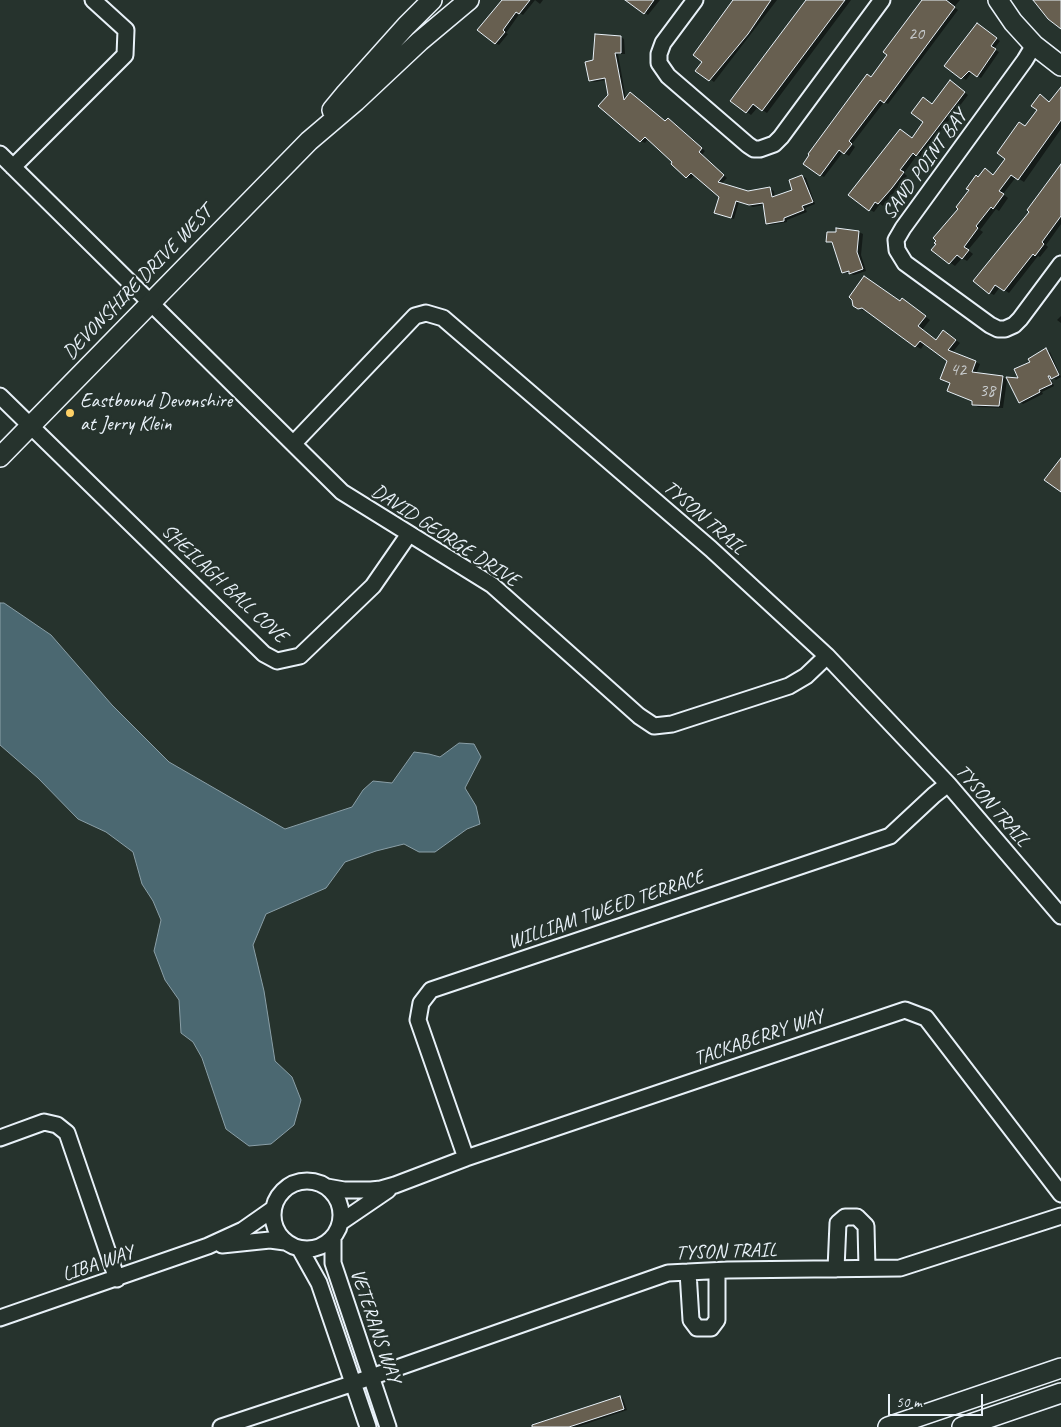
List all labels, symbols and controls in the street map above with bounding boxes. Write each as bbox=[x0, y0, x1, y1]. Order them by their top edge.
house number: 20 bbox=[908, 23, 924, 45]
street label: SAND POINT BAY bbox=[877, 106, 973, 224]
street label: DEVONSHIRE DRIVE WEST bbox=[58, 201, 218, 365]
house number: 42 bbox=[950, 359, 966, 381]
house number: 38 bbox=[979, 380, 995, 402]
place label: Eastbound Devonshire at Jerry Klein bbox=[80, 390, 232, 437]
marker: Eastbound Devonshire at Jerry Klein bbox=[64, 407, 76, 419]
street label: TYSON TRAIL bbox=[658, 476, 750, 560]
street label: DAVID GEORGE DRIVE bbox=[367, 479, 523, 593]
street label: SHEILAGH BALL COVE bbox=[156, 519, 292, 649]
street label: TYSON TRAIL bbox=[950, 760, 1034, 852]
street label: WILLIAM TWEED TERRACE bbox=[505, 865, 707, 955]
street label: TACKABERRY WAY bbox=[691, 1005, 827, 1071]
street label: TYSON TRAIL bbox=[675, 1238, 777, 1266]
street label: LIBA WAY bbox=[59, 1241, 137, 1287]
street label: VETERANS WAY bbox=[344, 1266, 406, 1386]
scale bar bbox=[891, 1384, 986, 1416]
text: 50 m bbox=[896, 1393, 922, 1412]

